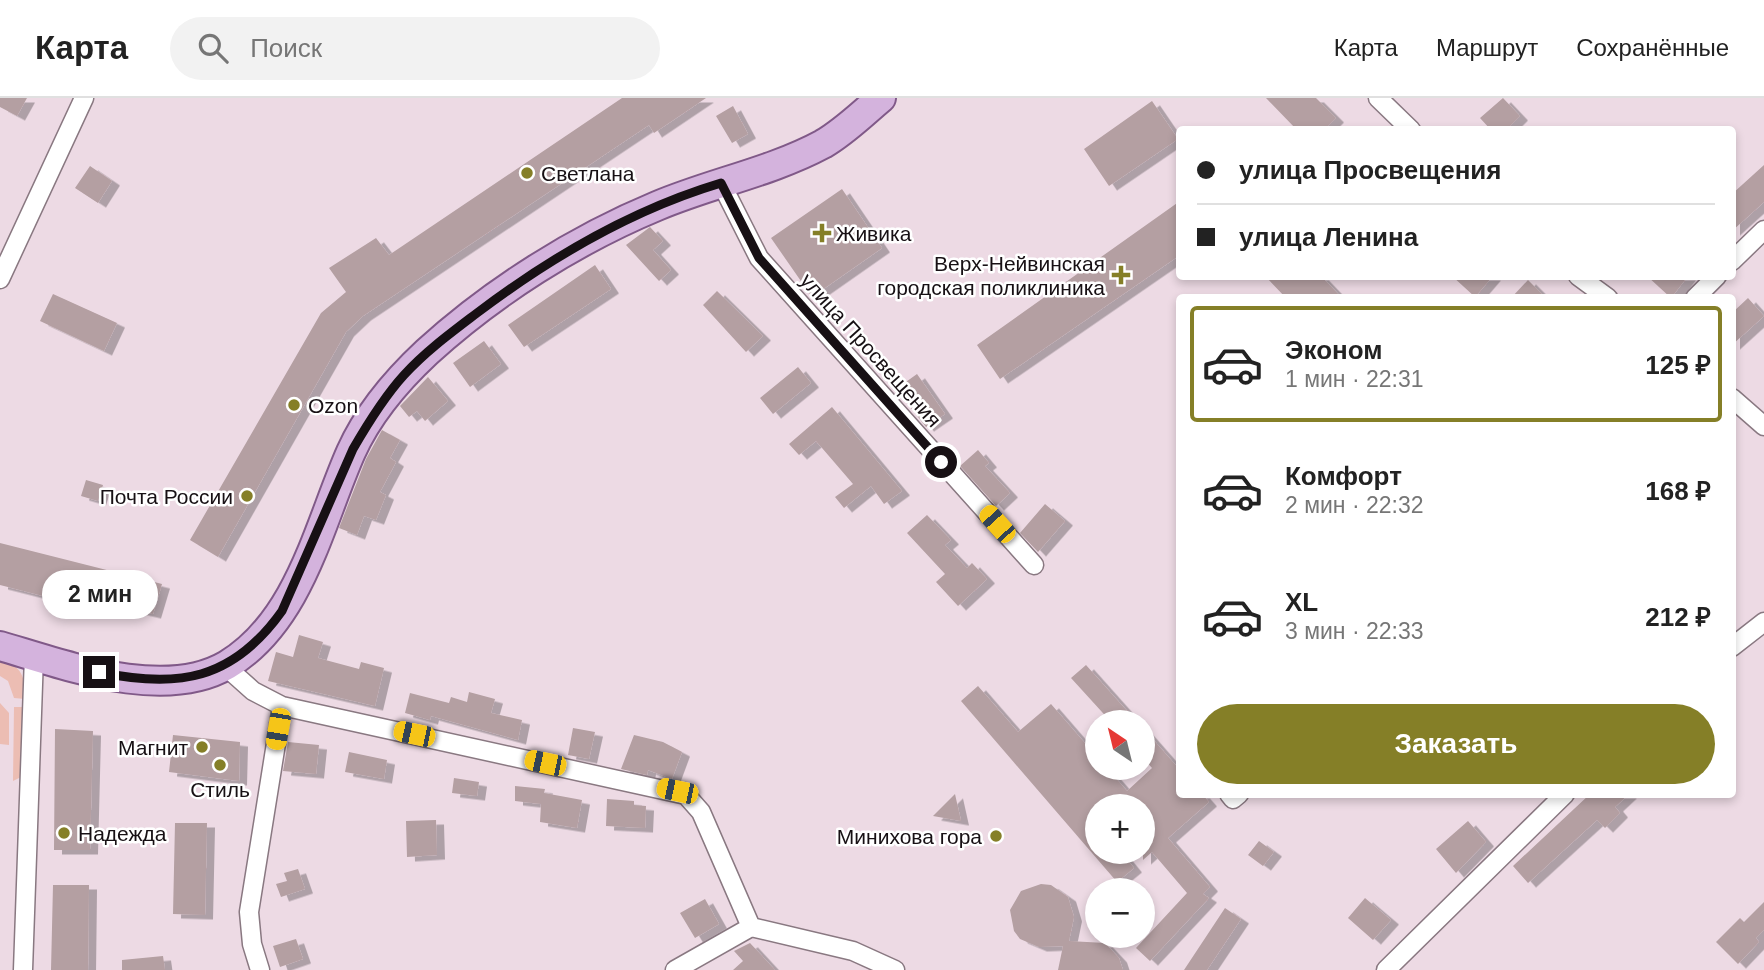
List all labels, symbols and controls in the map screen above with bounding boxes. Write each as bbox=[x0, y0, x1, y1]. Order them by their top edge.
search box bbox=[170, 17, 660, 80]
text: Карта bbox=[35, 29, 128, 66]
icon: search bbox=[194, 29, 232, 67]
text: Поиск bbox=[250, 33, 322, 63]
text: Карта bbox=[1334, 34, 1398, 61]
text: Маршрут bbox=[1436, 34, 1538, 61]
text: Сохранённые bbox=[1576, 34, 1729, 61]
text: улица Просвещения bbox=[1239, 155, 1502, 185]
place label: Светлана bbox=[541, 162, 635, 185]
marker: Светлана bbox=[519, 165, 535, 181]
place label: Живика bbox=[836, 222, 912, 245]
text: улица Ленина bbox=[1239, 222, 1418, 252]
marker: Живика bbox=[814, 225, 830, 241]
place label: Верх-Нейвинская городская поликлиника bbox=[877, 252, 1105, 299]
marker: Верх-Нейвинская городская поликлиника bbox=[1111, 265, 1131, 285]
street label: улица Просвещения bbox=[796, 269, 946, 431]
icon: car bbox=[1201, 333, 1264, 396]
text: Эконом bbox=[1285, 335, 1383, 365]
text: 125 ₽ bbox=[1645, 350, 1711, 380]
text: 1 мин · 22:31 bbox=[1285, 366, 1424, 392]
place label: Ozon bbox=[308, 394, 358, 417]
marker: Ozon bbox=[286, 397, 302, 413]
route start bbox=[925, 446, 957, 478]
icon: car bbox=[1201, 459, 1264, 522]
text: Комфорт bbox=[1285, 461, 1402, 491]
text: 168 ₽ bbox=[1645, 476, 1711, 506]
place label: Почта России bbox=[100, 485, 233, 508]
marker: Почта России bbox=[239, 488, 255, 504]
text: 2 мин · 22:32 bbox=[1285, 492, 1424, 518]
car bbox=[976, 501, 1019, 547]
callout: 2 мин bbox=[41, 570, 157, 620]
text: 2 мин bbox=[68, 581, 132, 607]
icon: car bbox=[1201, 585, 1264, 648]
text: XL bbox=[1285, 587, 1318, 617]
text: 212 ₽ bbox=[1645, 602, 1711, 632]
text: 3 мин · 22:33 bbox=[1285, 618, 1424, 644]
route end bbox=[83, 656, 115, 688]
button: Заказать bbox=[1197, 704, 1715, 784]
car bbox=[265, 706, 292, 752]
north arrow bbox=[1085, 710, 1155, 780]
map controls bbox=[1085, 710, 1155, 948]
car bbox=[392, 719, 437, 749]
place label: Магнит bbox=[118, 736, 188, 759]
marker: Магнит bbox=[194, 739, 210, 755]
car bbox=[523, 748, 568, 778]
marker: Стиль bbox=[212, 757, 228, 773]
car bbox=[655, 776, 700, 806]
place label: Стиль bbox=[190, 778, 250, 801]
button: + bbox=[1085, 794, 1155, 864]
place label: Надежда bbox=[78, 822, 167, 845]
marker: Надежда bbox=[56, 825, 72, 841]
place label: Минихова гора bbox=[837, 825, 982, 848]
marker: Минихова гора bbox=[988, 828, 1004, 844]
button: − bbox=[1085, 878, 1155, 948]

